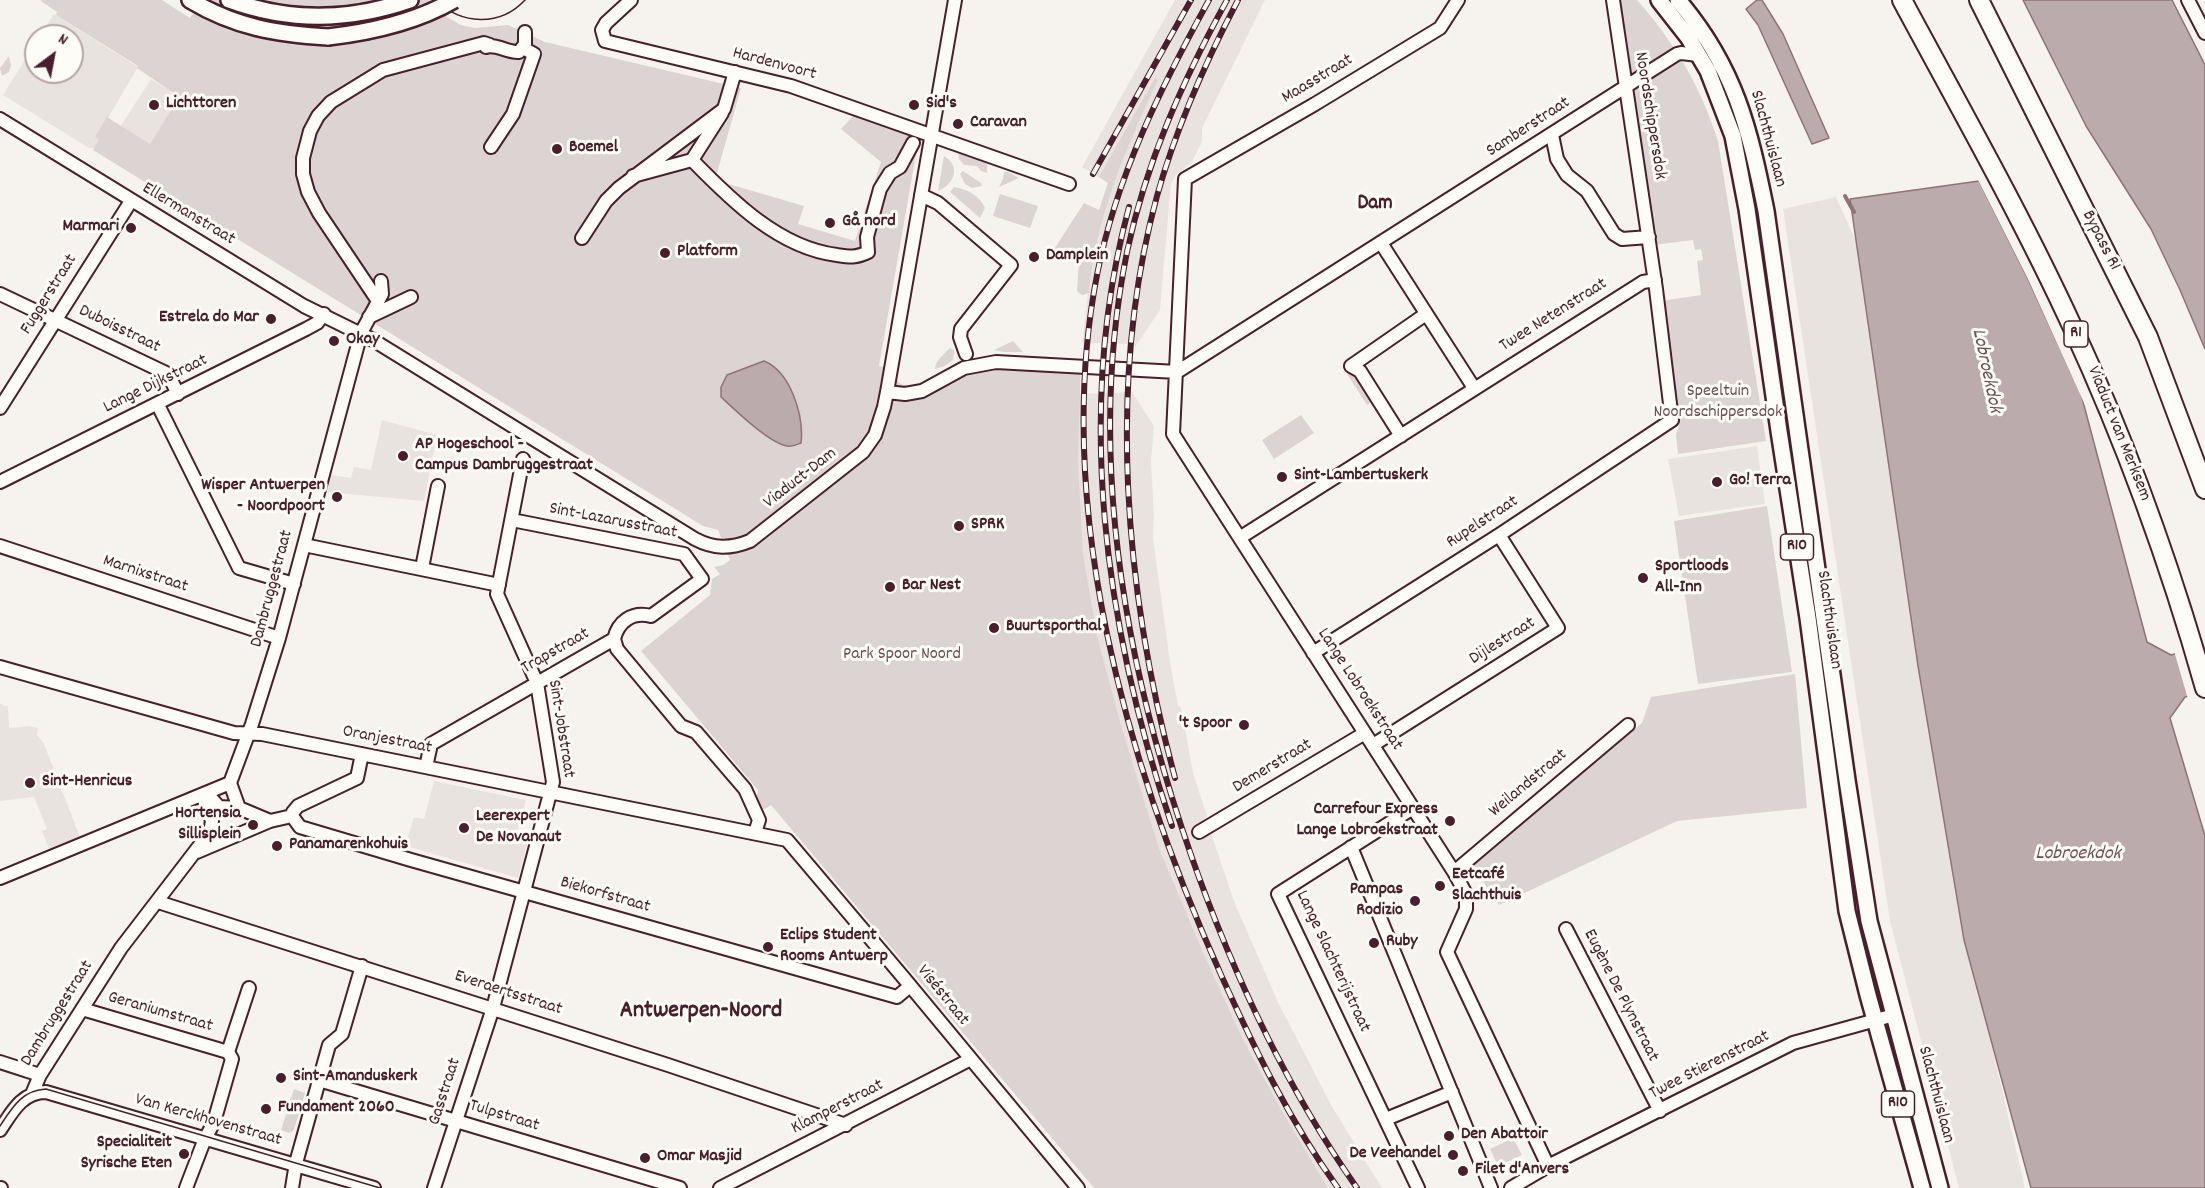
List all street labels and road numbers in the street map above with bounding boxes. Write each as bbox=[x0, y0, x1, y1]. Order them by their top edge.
street label: Hardenvoort bbox=[730, 43, 818, 87]
street label: Maasstraat bbox=[1278, 50, 1358, 110]
street label: Noordschippersdok bbox=[1628, 51, 1670, 181]
street label: Slachthuislaan bbox=[1744, 88, 1790, 190]
street label: Samberstraat bbox=[1483, 93, 1575, 163]
street label: Ellermanstraat bbox=[137, 179, 239, 251]
street label: Bypass R1 bbox=[2076, 207, 2124, 275]
street label: Fuggerstraat bbox=[17, 251, 83, 339]
street label: Twee Netenstraat bbox=[1496, 274, 1612, 358]
street label: Duboisstraat bbox=[75, 301, 163, 359]
road number: R1 bbox=[2064, 321, 2088, 347]
street label: Lange Dijkstraat bbox=[100, 350, 212, 420]
street label: Viaduct van Merksem bbox=[2081, 363, 2155, 505]
street label: Viaduct-Dam bbox=[760, 444, 842, 514]
street label: Rupelstraat bbox=[1443, 492, 1523, 554]
street label: Sint-Lazarusstraat bbox=[547, 499, 679, 545]
street label: Dambruggestraat bbox=[247, 528, 299, 650]
road number: R10 bbox=[1780, 534, 1814, 560]
street label: Marnixstraat bbox=[100, 551, 190, 599]
street label: Slachthuislaan bbox=[1810, 569, 1846, 671]
street label: Dijlestraat bbox=[1466, 613, 1540, 671]
street label: Trapstraat bbox=[518, 624, 594, 680]
street label: Lange Lobroekstraat bbox=[1311, 625, 1407, 755]
street label: Sint-Jobstraat bbox=[542, 678, 578, 780]
street label: Oranjestraat bbox=[340, 722, 434, 760]
street label: Demerstraat bbox=[1229, 735, 1317, 799]
street label: Weilandstraat bbox=[1485, 745, 1573, 823]
street label: Biekorfstraat bbox=[558, 873, 652, 919]
street label: Lange Slachterijstraat bbox=[1290, 888, 1374, 1036]
street label: Eugène De Plynstraat bbox=[1577, 926, 1663, 1066]
street label: Dambruggestraat bbox=[17, 957, 99, 1071]
street label: Viséstraat bbox=[911, 961, 973, 1031]
street label: Everaertsstraat bbox=[451, 966, 565, 1022]
street label: Geraniumstraat bbox=[105, 988, 215, 1038]
street label: Twee Stierenstraat bbox=[1646, 1026, 1774, 1106]
street label: Slachthuislaan bbox=[1912, 1044, 1958, 1146]
street label: Gasstraat bbox=[425, 1056, 467, 1128]
street label: Klamperstraat bbox=[788, 1076, 888, 1140]
street label: Van Kerckhovenstraat bbox=[132, 1090, 284, 1152]
road number: R10 bbox=[1882, 1091, 1914, 1117]
street label: Tulpstraat bbox=[466, 1096, 542, 1138]

